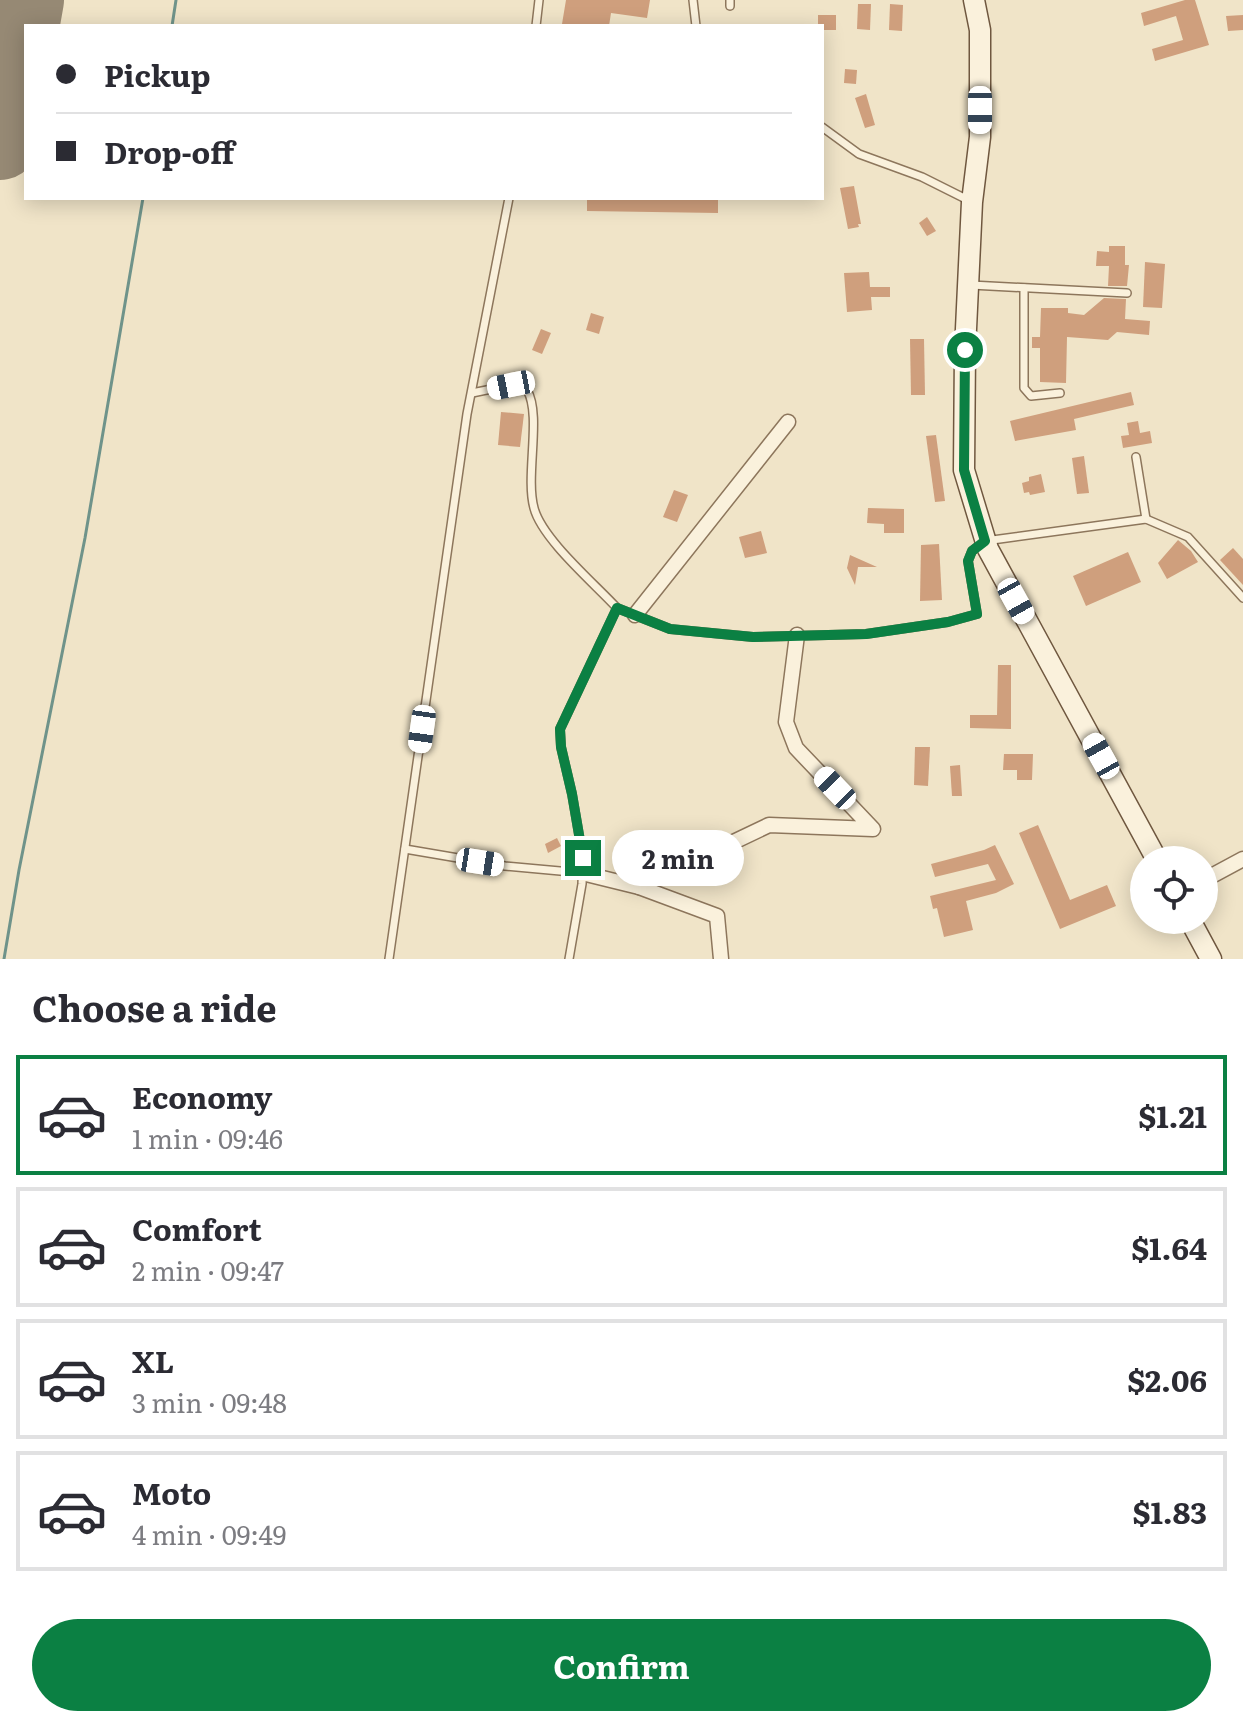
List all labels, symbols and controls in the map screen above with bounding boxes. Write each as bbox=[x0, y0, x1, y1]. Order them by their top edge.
text: Pickup bbox=[104, 52, 211, 96]
car bbox=[968, 86, 992, 134]
text: Drop-off bbox=[104, 129, 234, 173]
route start bbox=[947, 332, 983, 368]
car bbox=[485, 369, 537, 401]
car bbox=[994, 574, 1038, 628]
car bbox=[407, 704, 437, 754]
car bbox=[1079, 729, 1123, 783]
car bbox=[810, 762, 860, 814]
callout: 2 min bbox=[611, 830, 743, 886]
text: 2 min bbox=[642, 838, 714, 877]
route end bbox=[565, 840, 601, 876]
car bbox=[454, 846, 506, 878]
map controls bbox=[1130, 846, 1218, 934]
button: locate bbox=[1130, 846, 1218, 934]
text: Choose a ride bbox=[32, 980, 277, 1033]
text: Economy bbox=[132, 1074, 272, 1118]
icon: car bbox=[36, 1079, 108, 1151]
text: $1.21 bbox=[1138, 1093, 1207, 1137]
text: 1 min · 09:46 bbox=[132, 1118, 283, 1157]
text: Comfort bbox=[132, 1206, 262, 1250]
icon: car bbox=[36, 1211, 108, 1283]
text: $1.64 bbox=[1131, 1225, 1207, 1269]
text: 2 min · 09:47 bbox=[132, 1250, 284, 1289]
text: XL bbox=[132, 1338, 174, 1382]
icon: car bbox=[36, 1343, 108, 1415]
text: $2.06 bbox=[1127, 1357, 1207, 1401]
text: 3 min · 09:48 bbox=[132, 1382, 287, 1421]
text: Moto bbox=[132, 1470, 211, 1514]
icon: car bbox=[36, 1475, 108, 1547]
text: $1.83 bbox=[1133, 1489, 1207, 1533]
text: 4 min · 09:49 bbox=[132, 1514, 286, 1553]
button: Confirm bbox=[32, 1619, 1211, 1711]

